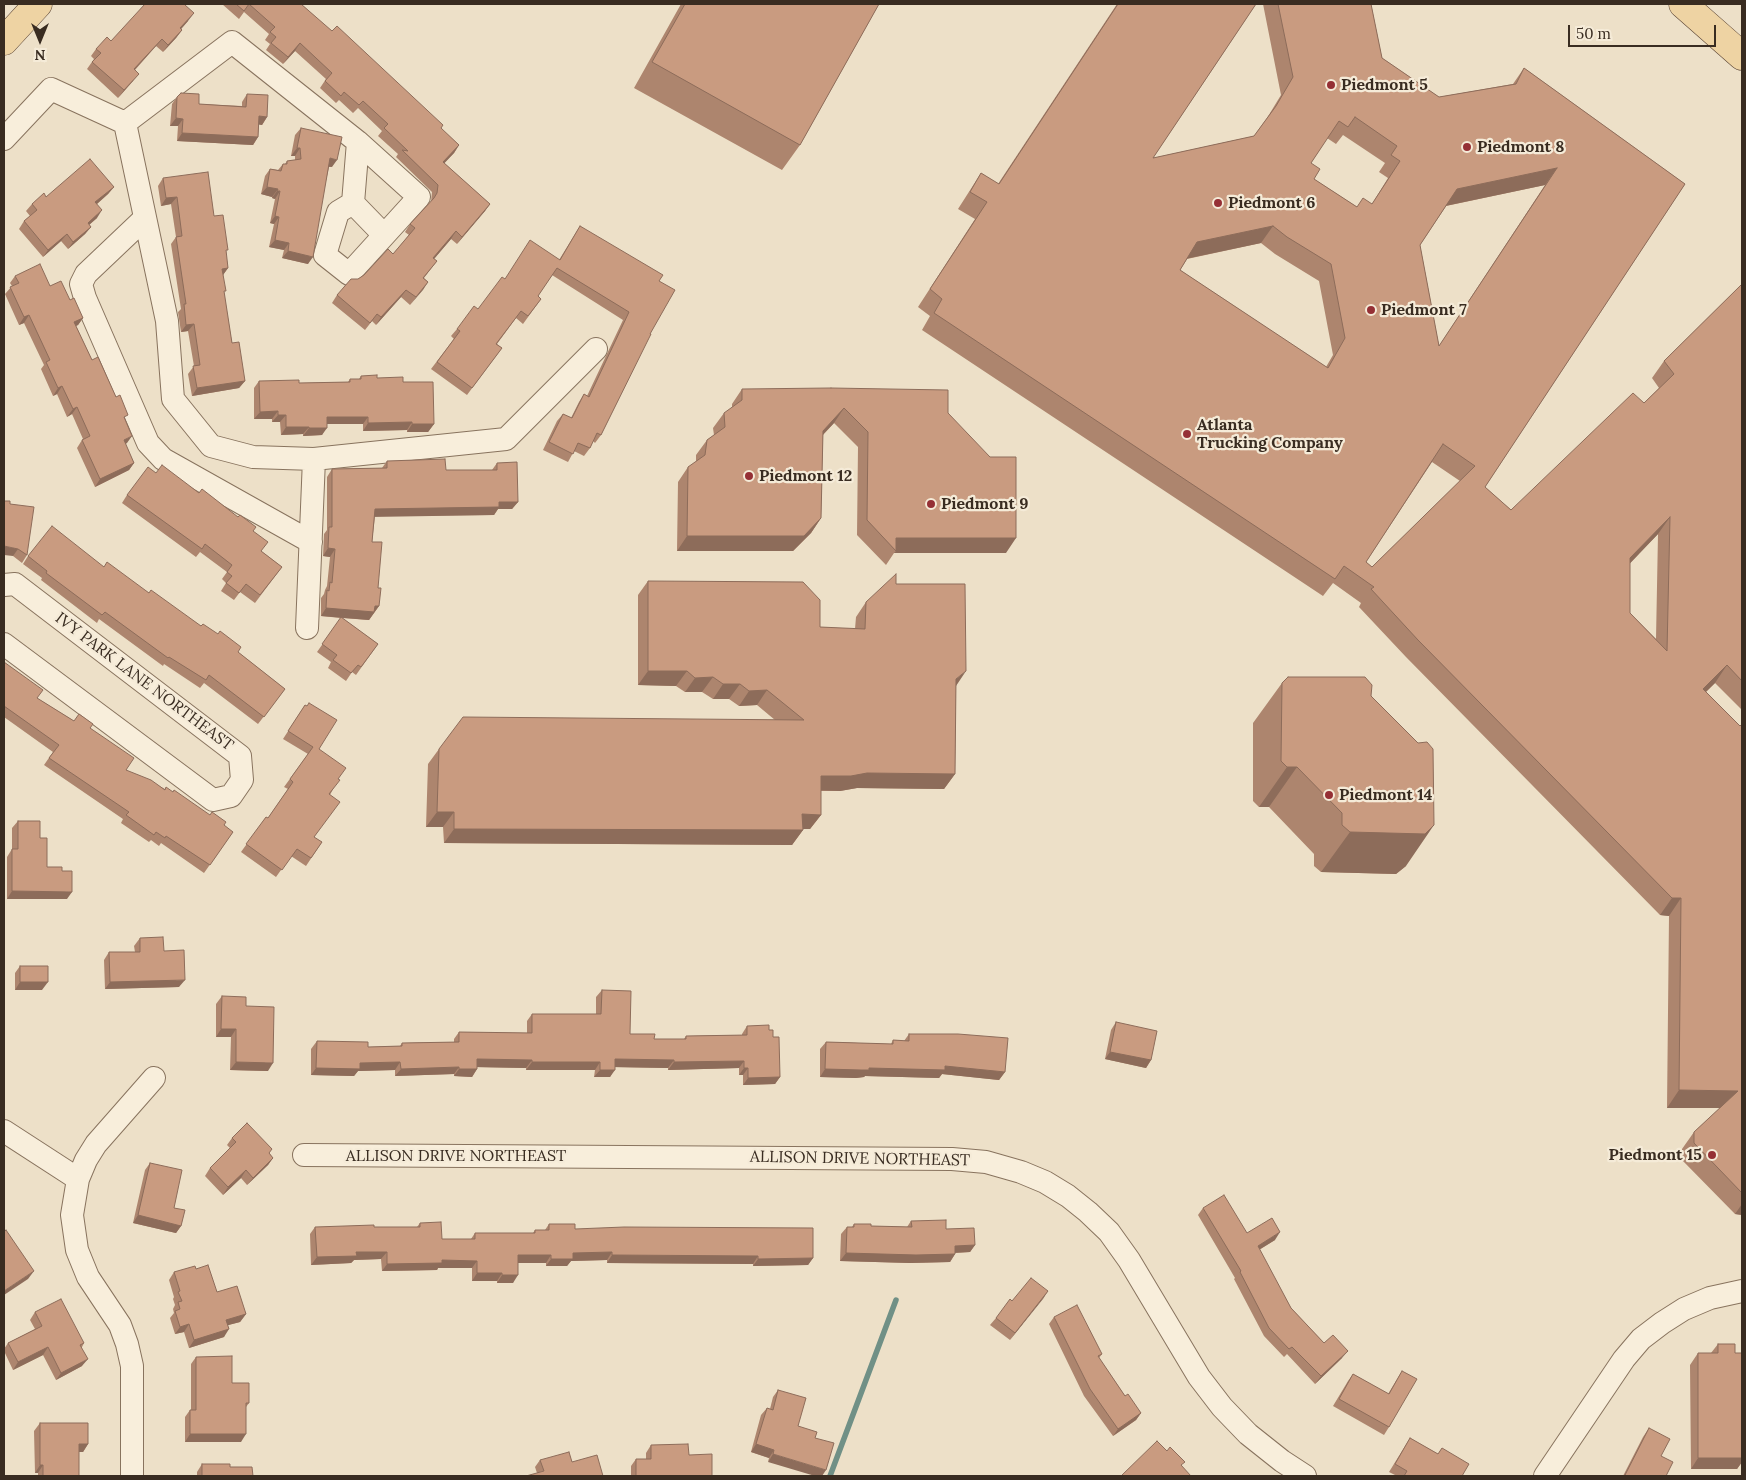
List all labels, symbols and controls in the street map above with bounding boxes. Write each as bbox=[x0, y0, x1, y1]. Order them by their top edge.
north arrow bbox=[15, 15, 65, 65]
scale bar bbox=[1571, 15, 1718, 47]
text: 50 m bbox=[1576, 24, 1611, 43]
text: N bbox=[35, 46, 45, 64]
place label: Piedmont 5 bbox=[1341, 75, 1428, 95]
marker: Piedmont 5 bbox=[1325, 79, 1337, 91]
place label: Piedmont 8 bbox=[1477, 137, 1564, 157]
marker: Piedmont 8 bbox=[1461, 141, 1473, 153]
place label: Piedmont 6 bbox=[1228, 193, 1316, 213]
marker: Piedmont 6 bbox=[1212, 197, 1224, 209]
place label: Piedmont 7 bbox=[1381, 300, 1467, 320]
marker: Piedmont 7 bbox=[1365, 304, 1377, 316]
place label: Atlanta Trucking Company bbox=[1197, 415, 1343, 453]
marker: Atlanta Trucking Company bbox=[1181, 428, 1193, 440]
place label: Piedmont 12 bbox=[759, 466, 852, 486]
marker: Piedmont 12 bbox=[743, 470, 755, 482]
place label: Piedmont 9 bbox=[941, 494, 1029, 514]
marker: Piedmont 9 bbox=[925, 498, 937, 510]
street label: IVY PARK LANE NORTHEAST bbox=[51, 609, 237, 755]
place label: Piedmont 14 bbox=[1339, 785, 1433, 805]
marker: Piedmont 14 bbox=[1323, 789, 1335, 801]
place label: Piedmont 15 bbox=[1609, 1145, 1702, 1165]
street label: ALLISON DRIVE NORTHEAST bbox=[346, 1146, 566, 1166]
street label: ALLISON DRIVE NORTHEAST bbox=[750, 1147, 970, 1171]
marker: Piedmont 15 bbox=[1706, 1149, 1718, 1161]

